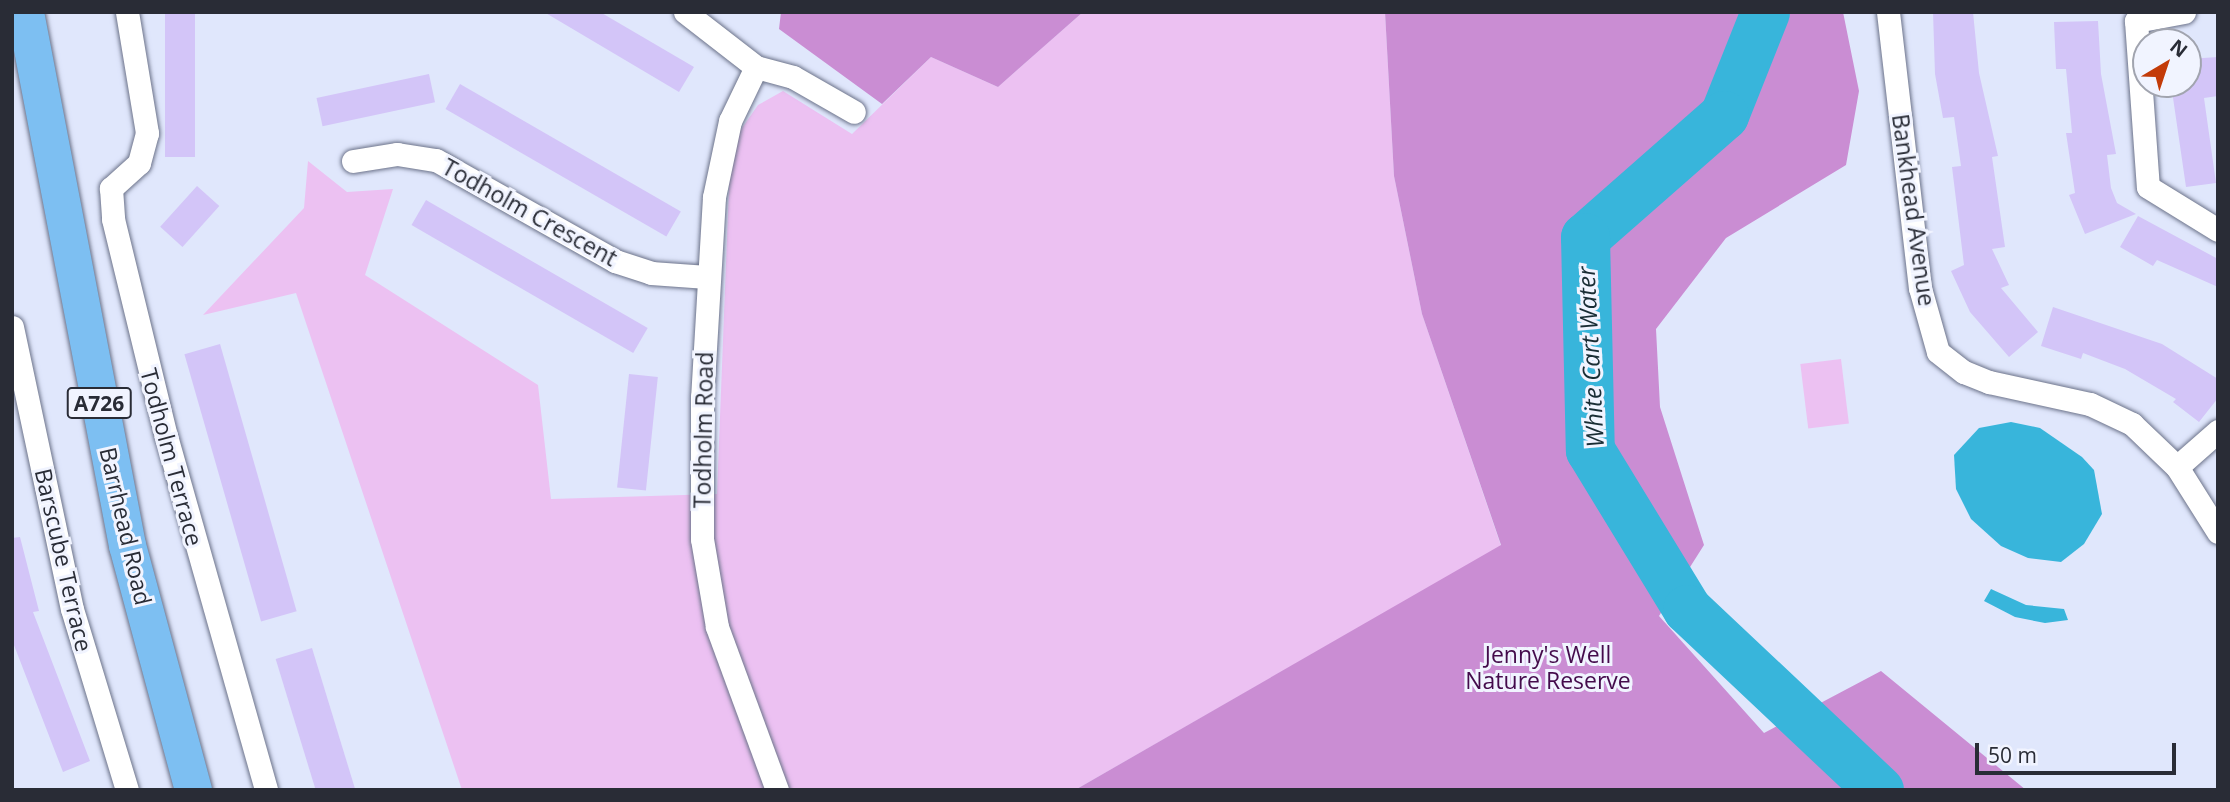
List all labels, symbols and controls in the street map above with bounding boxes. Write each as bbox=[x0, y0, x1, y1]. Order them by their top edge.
north arrow bbox=[2132, 28, 2202, 98]
text: N bbox=[2165, 33, 2193, 63]
street label: Bankhead Avenue bbox=[1887, 112, 1941, 308]
street label: Todholm Crescent bbox=[438, 153, 622, 271]
water label: White Cart Water bbox=[1571, 266, 1609, 448]
street label: Todholm Road bbox=[688, 352, 718, 508]
street label: Todholm Terrace bbox=[135, 365, 209, 549]
road number: A726 bbox=[66, 386, 132, 420]
street label: Barrhead Road bbox=[94, 444, 158, 608]
street label: Barscube Terrace bbox=[30, 466, 98, 654]
park label: Jenny's Well Nature Reserve bbox=[1465, 640, 1631, 694]
scale bar bbox=[1978, 728, 2179, 772]
text: 50 m bbox=[1988, 741, 2037, 769]

